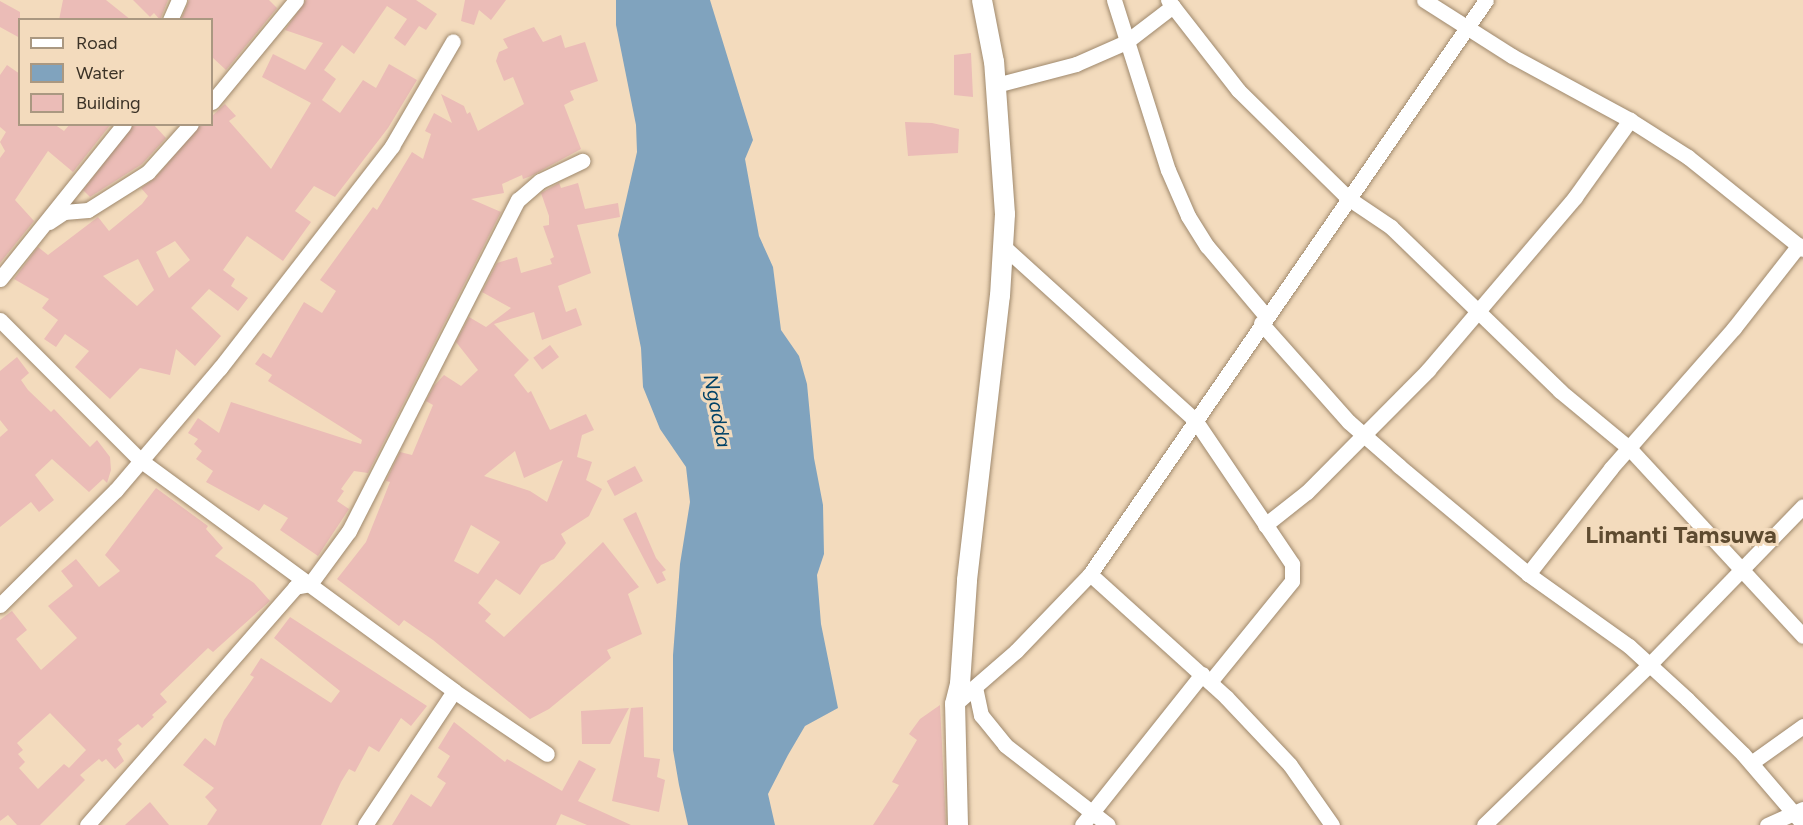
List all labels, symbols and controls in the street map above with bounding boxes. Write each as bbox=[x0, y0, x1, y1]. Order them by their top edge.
legend bbox=[18, 18, 213, 126]
text: Road bbox=[76, 32, 117, 54]
text: Water bbox=[76, 62, 124, 84]
text: Building bbox=[76, 92, 141, 114]
water label: Ngadda bbox=[698, 372, 736, 450]
district label: Limanti Tamsuwa bbox=[1585, 521, 1777, 549]

